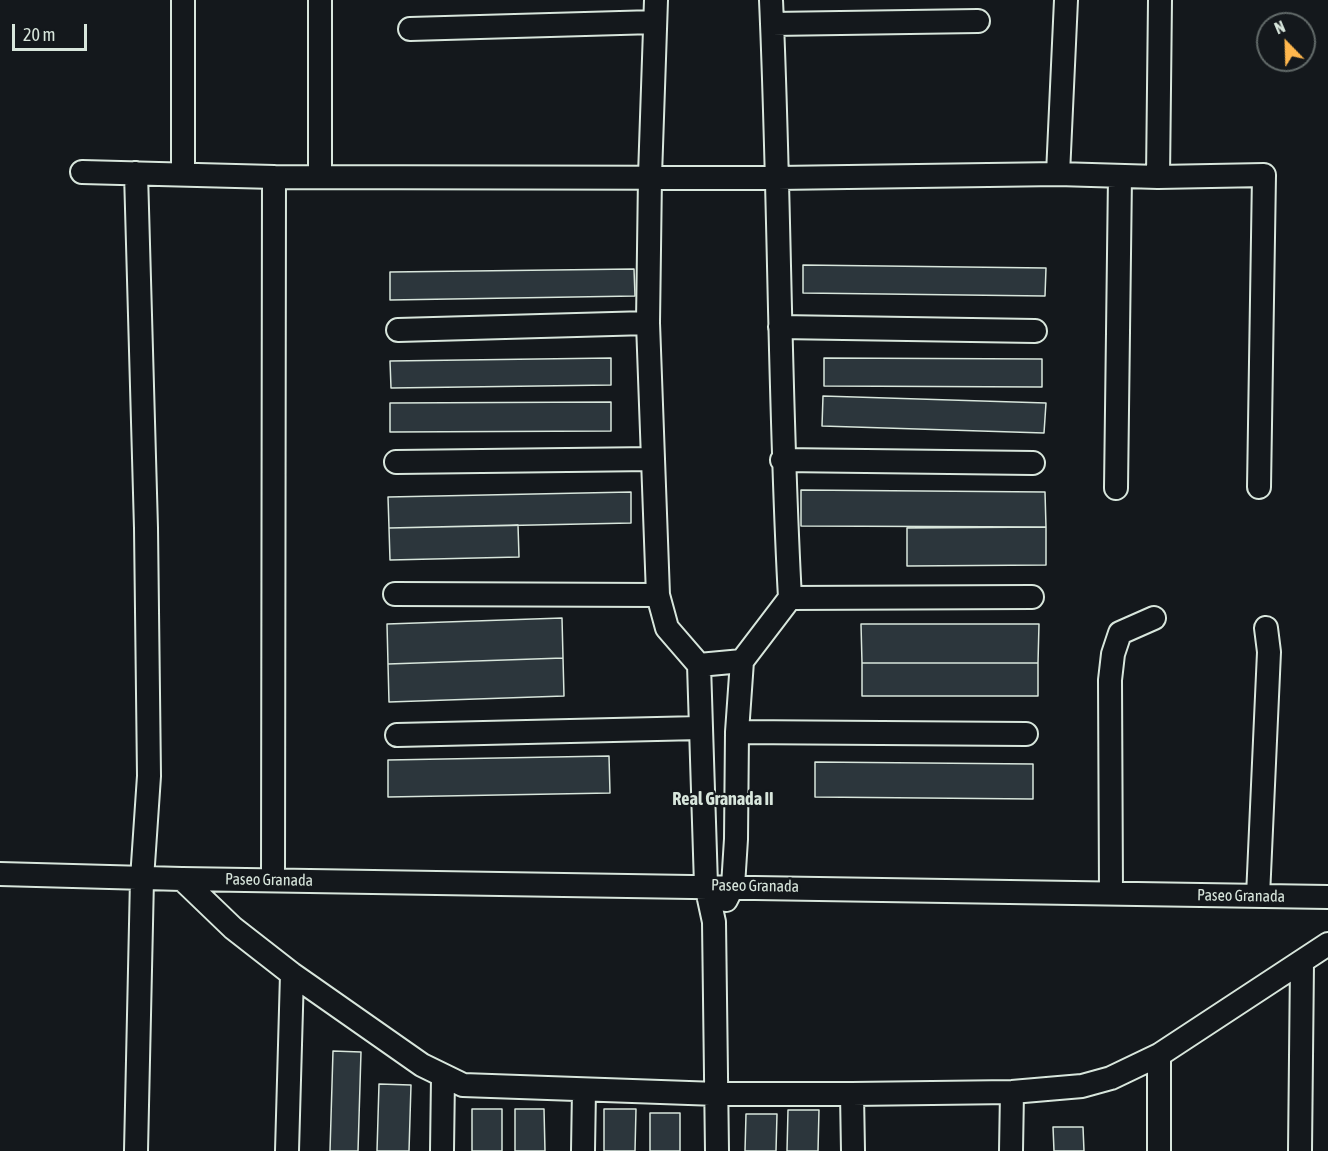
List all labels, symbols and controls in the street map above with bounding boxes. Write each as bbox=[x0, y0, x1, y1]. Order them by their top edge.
scale bar bbox=[15, 12, 90, 50]
north arrow bbox=[1256, 12, 1316, 72]
text: N bbox=[1272, 17, 1288, 37]
text: 20 m bbox=[23, 24, 55, 45]
district label: Real Granada II bbox=[672, 788, 774, 810]
street label: Paseo Granada bbox=[225, 870, 313, 890]
street label: Paseo Granada bbox=[711, 876, 799, 896]
street label: Paseo Granada bbox=[1197, 886, 1285, 906]

